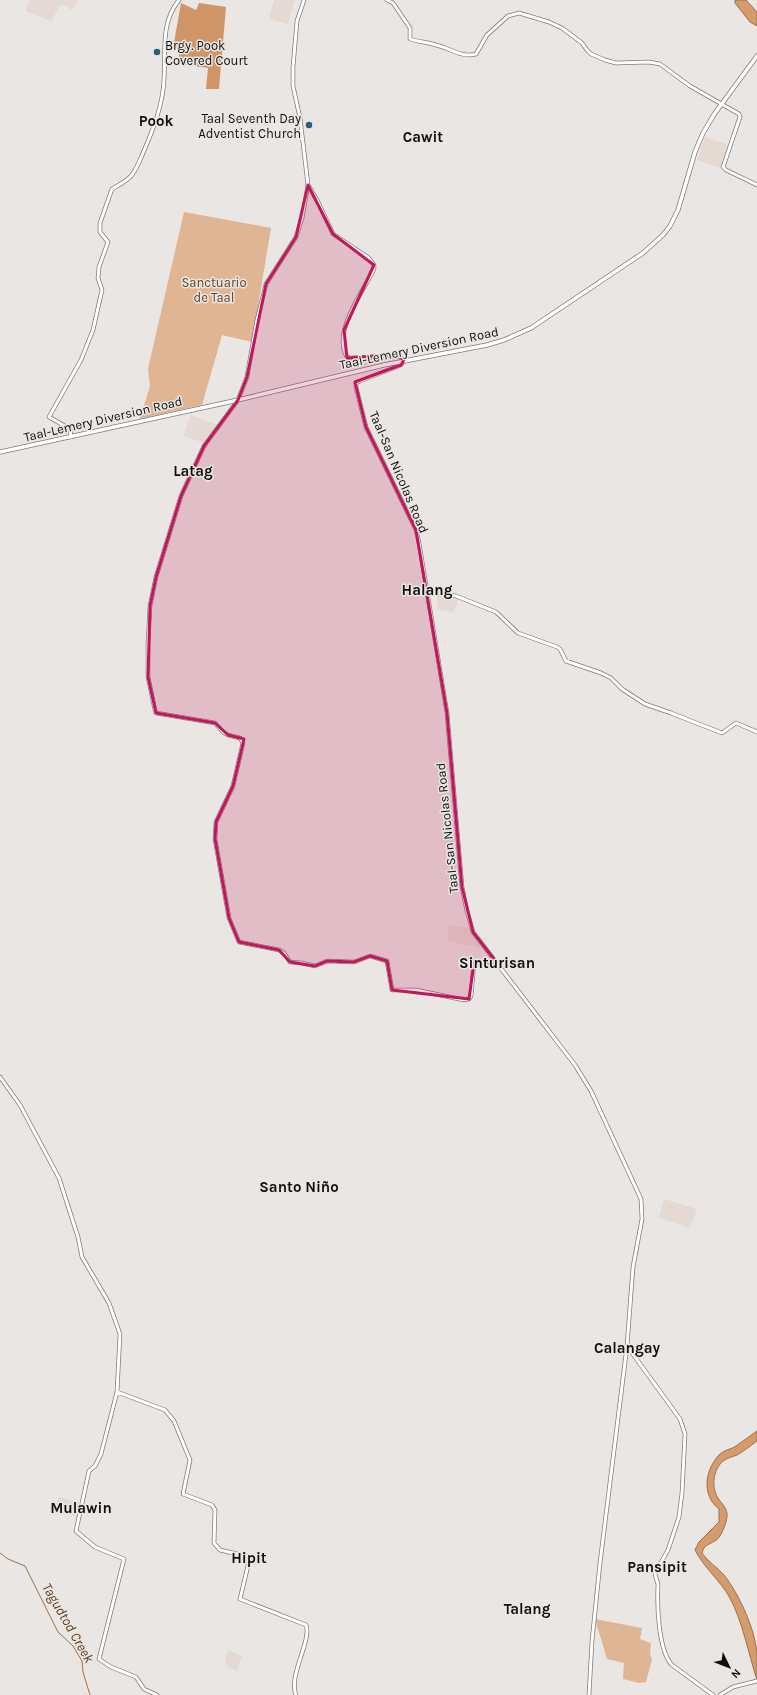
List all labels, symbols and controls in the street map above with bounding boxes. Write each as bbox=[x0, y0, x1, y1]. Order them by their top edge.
place label: Brgy. Pook Covered Court bbox=[165, 38, 248, 68]
marker: Brgy. Pook Covered Court bbox=[152, 47, 162, 57]
place label: Taal Seventh Day Adventist Church bbox=[198, 111, 301, 141]
district label: Pook bbox=[139, 112, 173, 130]
marker: Taal Seventh Day Adventist Church bbox=[304, 120, 314, 130]
district label: Cawit bbox=[403, 128, 443, 146]
park label: Sanctuario de Taal bbox=[181, 275, 247, 305]
street label: Taal-Lemery Diversion Road bbox=[338, 324, 500, 372]
street label: Taal-Lemery Diversion Road bbox=[22, 393, 184, 445]
street label: Taal-San Nicolas Road bbox=[366, 409, 432, 535]
district label: Latag bbox=[173, 462, 213, 480]
district label: Halang bbox=[402, 581, 453, 599]
street label: Taal-San Nicolas Road bbox=[433, 762, 461, 894]
district label: Sinturisan bbox=[459, 954, 535, 972]
district label: Santo Niño bbox=[259, 1178, 339, 1196]
district label: Calangay bbox=[594, 1339, 660, 1357]
district label: Mulawin bbox=[50, 1499, 112, 1517]
district label: Hipit bbox=[231, 1549, 267, 1567]
district label: Pansipit bbox=[627, 1558, 687, 1576]
water label: Tagudtod Creek bbox=[38, 1580, 98, 1667]
district label: Talang bbox=[504, 1600, 551, 1618]
north arrow bbox=[709, 1647, 749, 1687]
text: N bbox=[729, 1666, 743, 1681]

